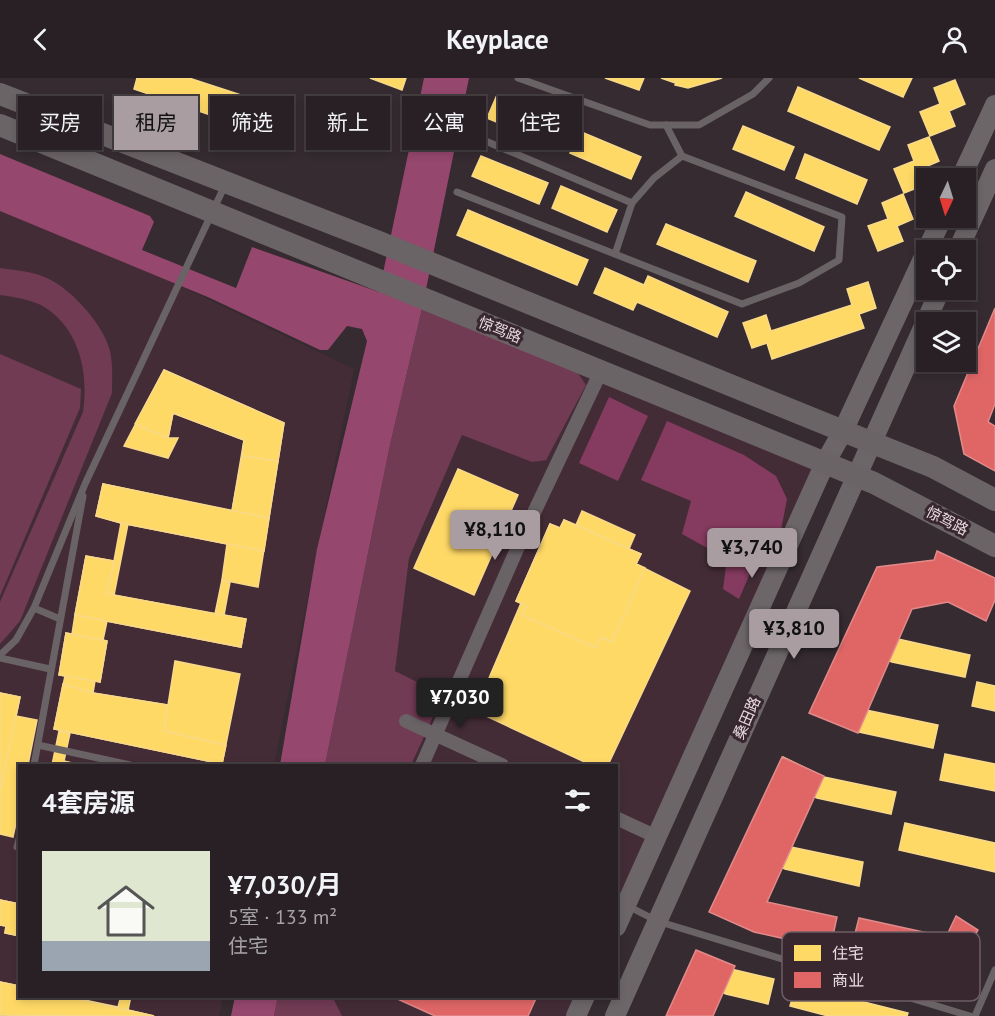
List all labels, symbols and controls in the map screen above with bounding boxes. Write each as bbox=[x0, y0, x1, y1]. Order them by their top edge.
text: Keyplace bbox=[446, 22, 549, 56]
icon: back bbox=[24, 23, 57, 56]
icon: person bbox=[938, 23, 971, 56]
chip: 买房 bbox=[18, 96, 102, 150]
chip: 租房 bbox=[114, 96, 198, 150]
chip: 筛选 bbox=[210, 96, 294, 150]
chip: 新上 bbox=[306, 96, 390, 150]
chip: 公寓 bbox=[402, 96, 486, 150]
chip: 住宅 bbox=[498, 96, 582, 150]
north arrow bbox=[916, 168, 976, 228]
map controls bbox=[916, 168, 976, 372]
button: locate bbox=[916, 240, 976, 300]
street label: 惊驾路 bbox=[476, 312, 525, 347]
button: layers bbox=[916, 312, 976, 372]
street label: 惊驾路 bbox=[923, 502, 972, 539]
pin: ¥8,110 bbox=[446, 510, 544, 561]
text: ¥8,110 bbox=[464, 516, 526, 542]
pin: ¥3,740 bbox=[703, 528, 801, 579]
text: ¥3,740 bbox=[721, 534, 783, 560]
pin: ¥3,810 bbox=[745, 609, 843, 660]
text: ¥3,810 bbox=[763, 615, 825, 641]
pin: ¥7,030 bbox=[411, 678, 509, 729]
text: ¥7,030 bbox=[430, 684, 490, 710]
street label: 桑田路 bbox=[729, 693, 764, 742]
icon: filters bbox=[561, 784, 594, 817]
text: 4套房源 bbox=[42, 786, 135, 819]
text: ¥7,030/月 bbox=[228, 868, 342, 901]
icon: home bbox=[90, 875, 162, 947]
text: 5室 · 133 m² bbox=[228, 904, 337, 930]
legend bbox=[782, 932, 980, 1001]
text: 住宅 bbox=[228, 933, 268, 959]
text: 住宅 bbox=[832, 943, 864, 963]
text: 商业 bbox=[832, 970, 864, 990]

